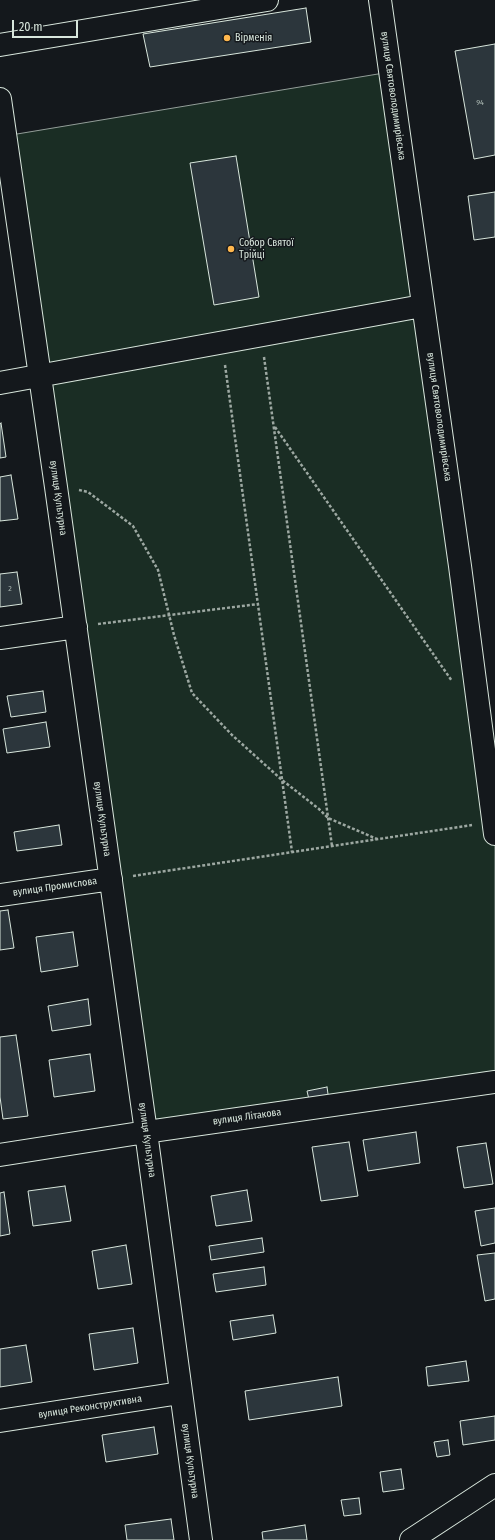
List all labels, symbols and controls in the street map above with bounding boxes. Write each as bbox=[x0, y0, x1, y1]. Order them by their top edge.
scale bar bbox=[14, 12, 80, 38]
text: 20 m bbox=[19, 20, 43, 34]
street label: вулиця Святоволодимирівська bbox=[378, 31, 408, 161]
place label: Вірменія bbox=[235, 32, 272, 44]
marker: Вірменія bbox=[222, 33, 232, 43]
house number: 94 bbox=[476, 98, 484, 108]
place label: Собор Святої Трійці bbox=[239, 237, 294, 260]
marker: Собор Святої Трійці bbox=[226, 244, 236, 254]
street label: вулиця Святоволодимирівська bbox=[424, 352, 454, 482]
street label: вулиця Культурна bbox=[47, 460, 69, 536]
house number: 2 bbox=[8, 584, 12, 594]
street label: вулиця Культурна bbox=[91, 781, 113, 857]
street label: вулиця Промислова bbox=[12, 875, 98, 899]
street label: вулиця Культурна bbox=[136, 1102, 158, 1178]
street label: вулиця Літакова bbox=[212, 1106, 282, 1128]
street label: вулиця Реконструктивна bbox=[37, 1393, 143, 1421]
street label: вулиця Культурна bbox=[179, 1423, 201, 1499]

